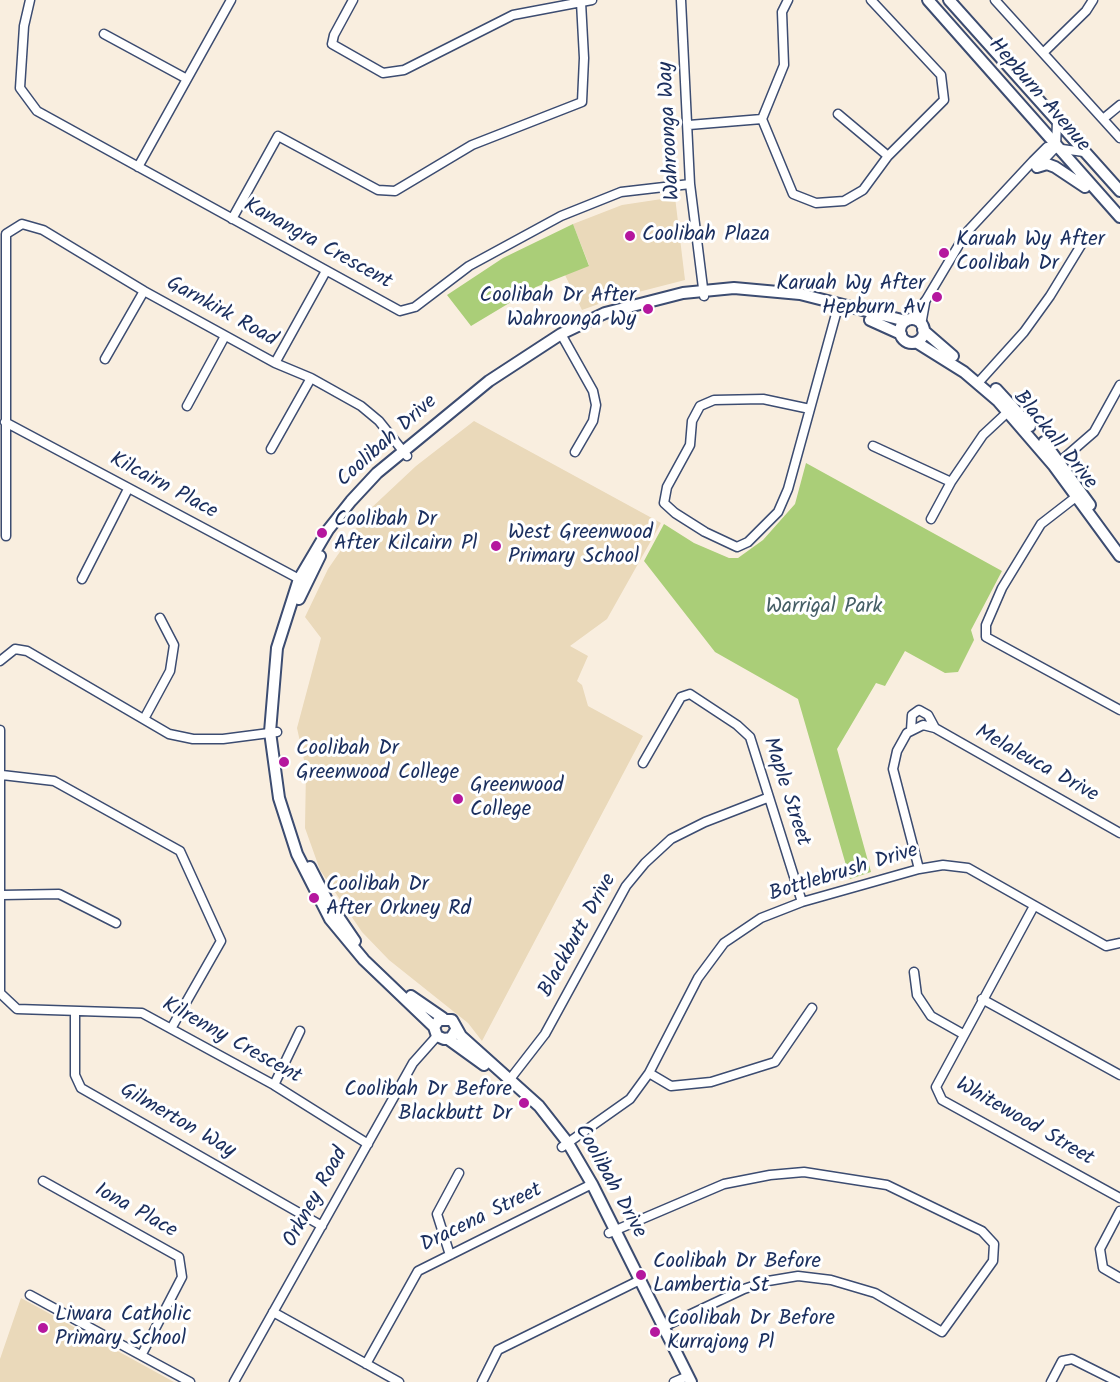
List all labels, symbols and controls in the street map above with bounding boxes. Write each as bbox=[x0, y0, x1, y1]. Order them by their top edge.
street label: Hepburn Avenue bbox=[982, 34, 1094, 158]
street label: Wahroonga Way bbox=[655, 61, 687, 201]
street label: Kanangra Crescent bbox=[238, 194, 396, 296]
place label: Coolibah Plaza bbox=[642, 223, 770, 249]
place label: Karuah Wy After Coolibah Dr bbox=[956, 228, 1105, 278]
marker: Coolibah Plaza bbox=[623, 229, 637, 243]
marker: Karuah Wy After Coolibah Dr bbox=[937, 246, 951, 260]
street label: Garnkirk Road bbox=[161, 272, 281, 354]
place label: Karuah Wy After Hepburn Av bbox=[776, 272, 925, 322]
place label: Coolibah Dr After Wahroonga Wy bbox=[480, 284, 636, 334]
marker: Karuah Wy After Hepburn Av bbox=[930, 290, 944, 304]
marker: Coolibah Dr After Wahroonga Wy bbox=[641, 302, 655, 316]
street label: Blackall Drive bbox=[1006, 386, 1102, 496]
street label: Coolibah Drive bbox=[333, 390, 443, 494]
street label: Kilcairn Place bbox=[105, 448, 221, 526]
place label: Coolibah Dr After Kilcairn Pl bbox=[334, 508, 477, 558]
place label: West Greenwood Primary School bbox=[508, 521, 653, 571]
marker: Coolibah Dr After Kilcairn Pl bbox=[315, 526, 329, 540]
marker: West Greenwood Primary School bbox=[489, 539, 503, 553]
park label: Warrigal Park bbox=[766, 595, 882, 621]
street label: Melaleuca Drive bbox=[970, 721, 1102, 809]
street label: Maple Street bbox=[756, 735, 814, 849]
place label: Coolibah Dr Greenwood College bbox=[296, 737, 459, 787]
marker: Coolibah Dr Greenwood College bbox=[277, 755, 291, 769]
place label: Greenwood College bbox=[470, 774, 564, 824]
marker: Greenwood College bbox=[451, 792, 465, 806]
street label: Bottlebrush Drive bbox=[767, 839, 921, 909]
street label: Blackbutt Drive bbox=[535, 870, 623, 1002]
place label: Coolibah Dr After Orkney Rd bbox=[326, 873, 471, 923]
marker: Coolibah Dr After Orkney Rd bbox=[307, 891, 321, 905]
street label: Kilrenny Crescent bbox=[157, 993, 305, 1091]
street label: Whitewood Street bbox=[950, 1073, 1098, 1173]
place label: Coolibah Dr Before Blackbutt Dr bbox=[344, 1078, 512, 1128]
street label: Gilmerton Way bbox=[115, 1079, 239, 1165]
marker: Coolibah Dr Before Blackbutt Dr bbox=[517, 1096, 531, 1110]
street label: Coolibah Drive bbox=[567, 1121, 651, 1243]
street label: Orkney Road bbox=[279, 1143, 355, 1253]
street label: Iona Place bbox=[89, 1179, 181, 1245]
street label: Dracena Street bbox=[417, 1179, 547, 1259]
place label: Coolibah Dr Before Lambertia St bbox=[653, 1250, 821, 1300]
marker: Coolibah Dr Before Lambertia St bbox=[634, 1268, 648, 1282]
place label: Liwara Catholic Primary School bbox=[55, 1303, 191, 1353]
place label: Coolibah Dr Before Kurrajong Pl bbox=[667, 1307, 835, 1357]
marker: Liwara Catholic Primary School bbox=[36, 1321, 50, 1335]
marker: Coolibah Dr Before Kurrajong Pl bbox=[648, 1325, 662, 1339]

